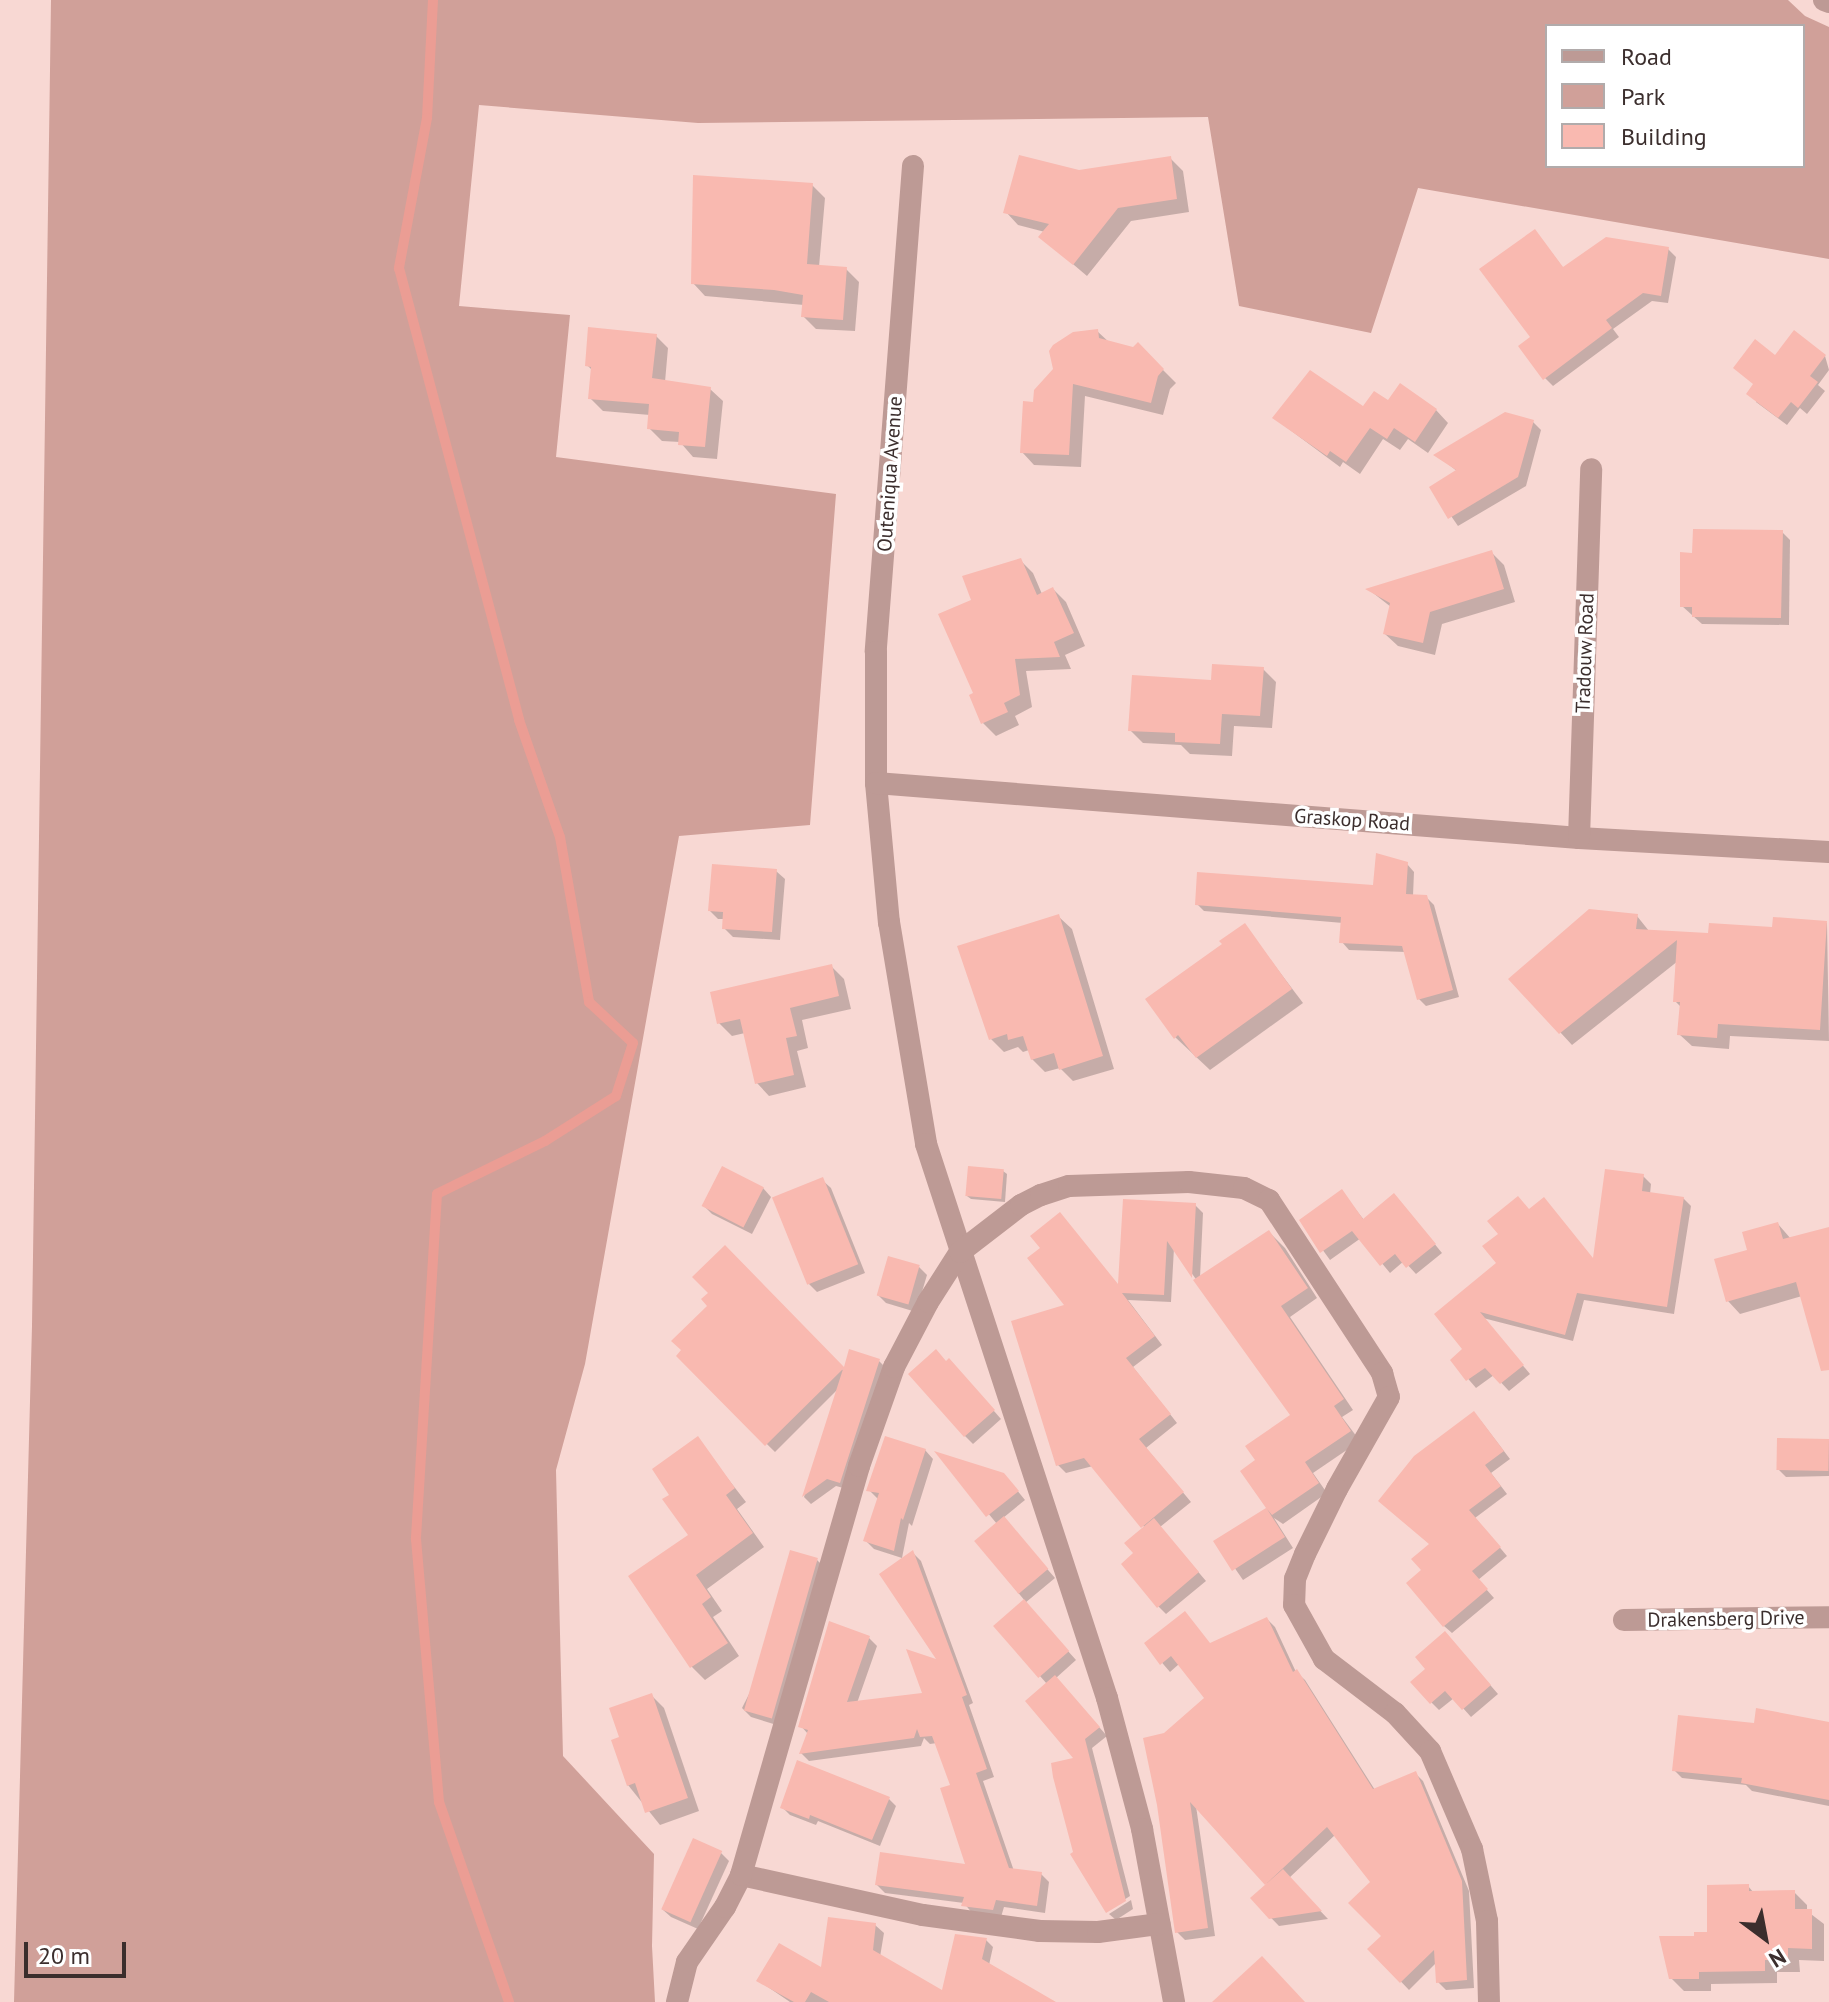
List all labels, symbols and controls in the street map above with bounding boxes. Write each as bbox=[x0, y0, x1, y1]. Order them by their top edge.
legend bbox=[1545, 24, 1805, 168]
text: Road bbox=[1621, 41, 1672, 72]
text: Park bbox=[1621, 81, 1665, 112]
text: Building bbox=[1621, 121, 1707, 152]
street label: Outeniqua Avenue bbox=[873, 395, 907, 553]
street label: Tradouw Road bbox=[1571, 592, 1599, 714]
street label: Graskop Road bbox=[1293, 804, 1411, 836]
street label: Drakensberg Drive bbox=[1647, 1606, 1805, 1632]
north arrow bbox=[1725, 1898, 1805, 1978]
scale bar bbox=[28, 1926, 130, 1976]
text: 20 m bbox=[38, 1940, 90, 1971]
text: N bbox=[1764, 1943, 1791, 1974]

